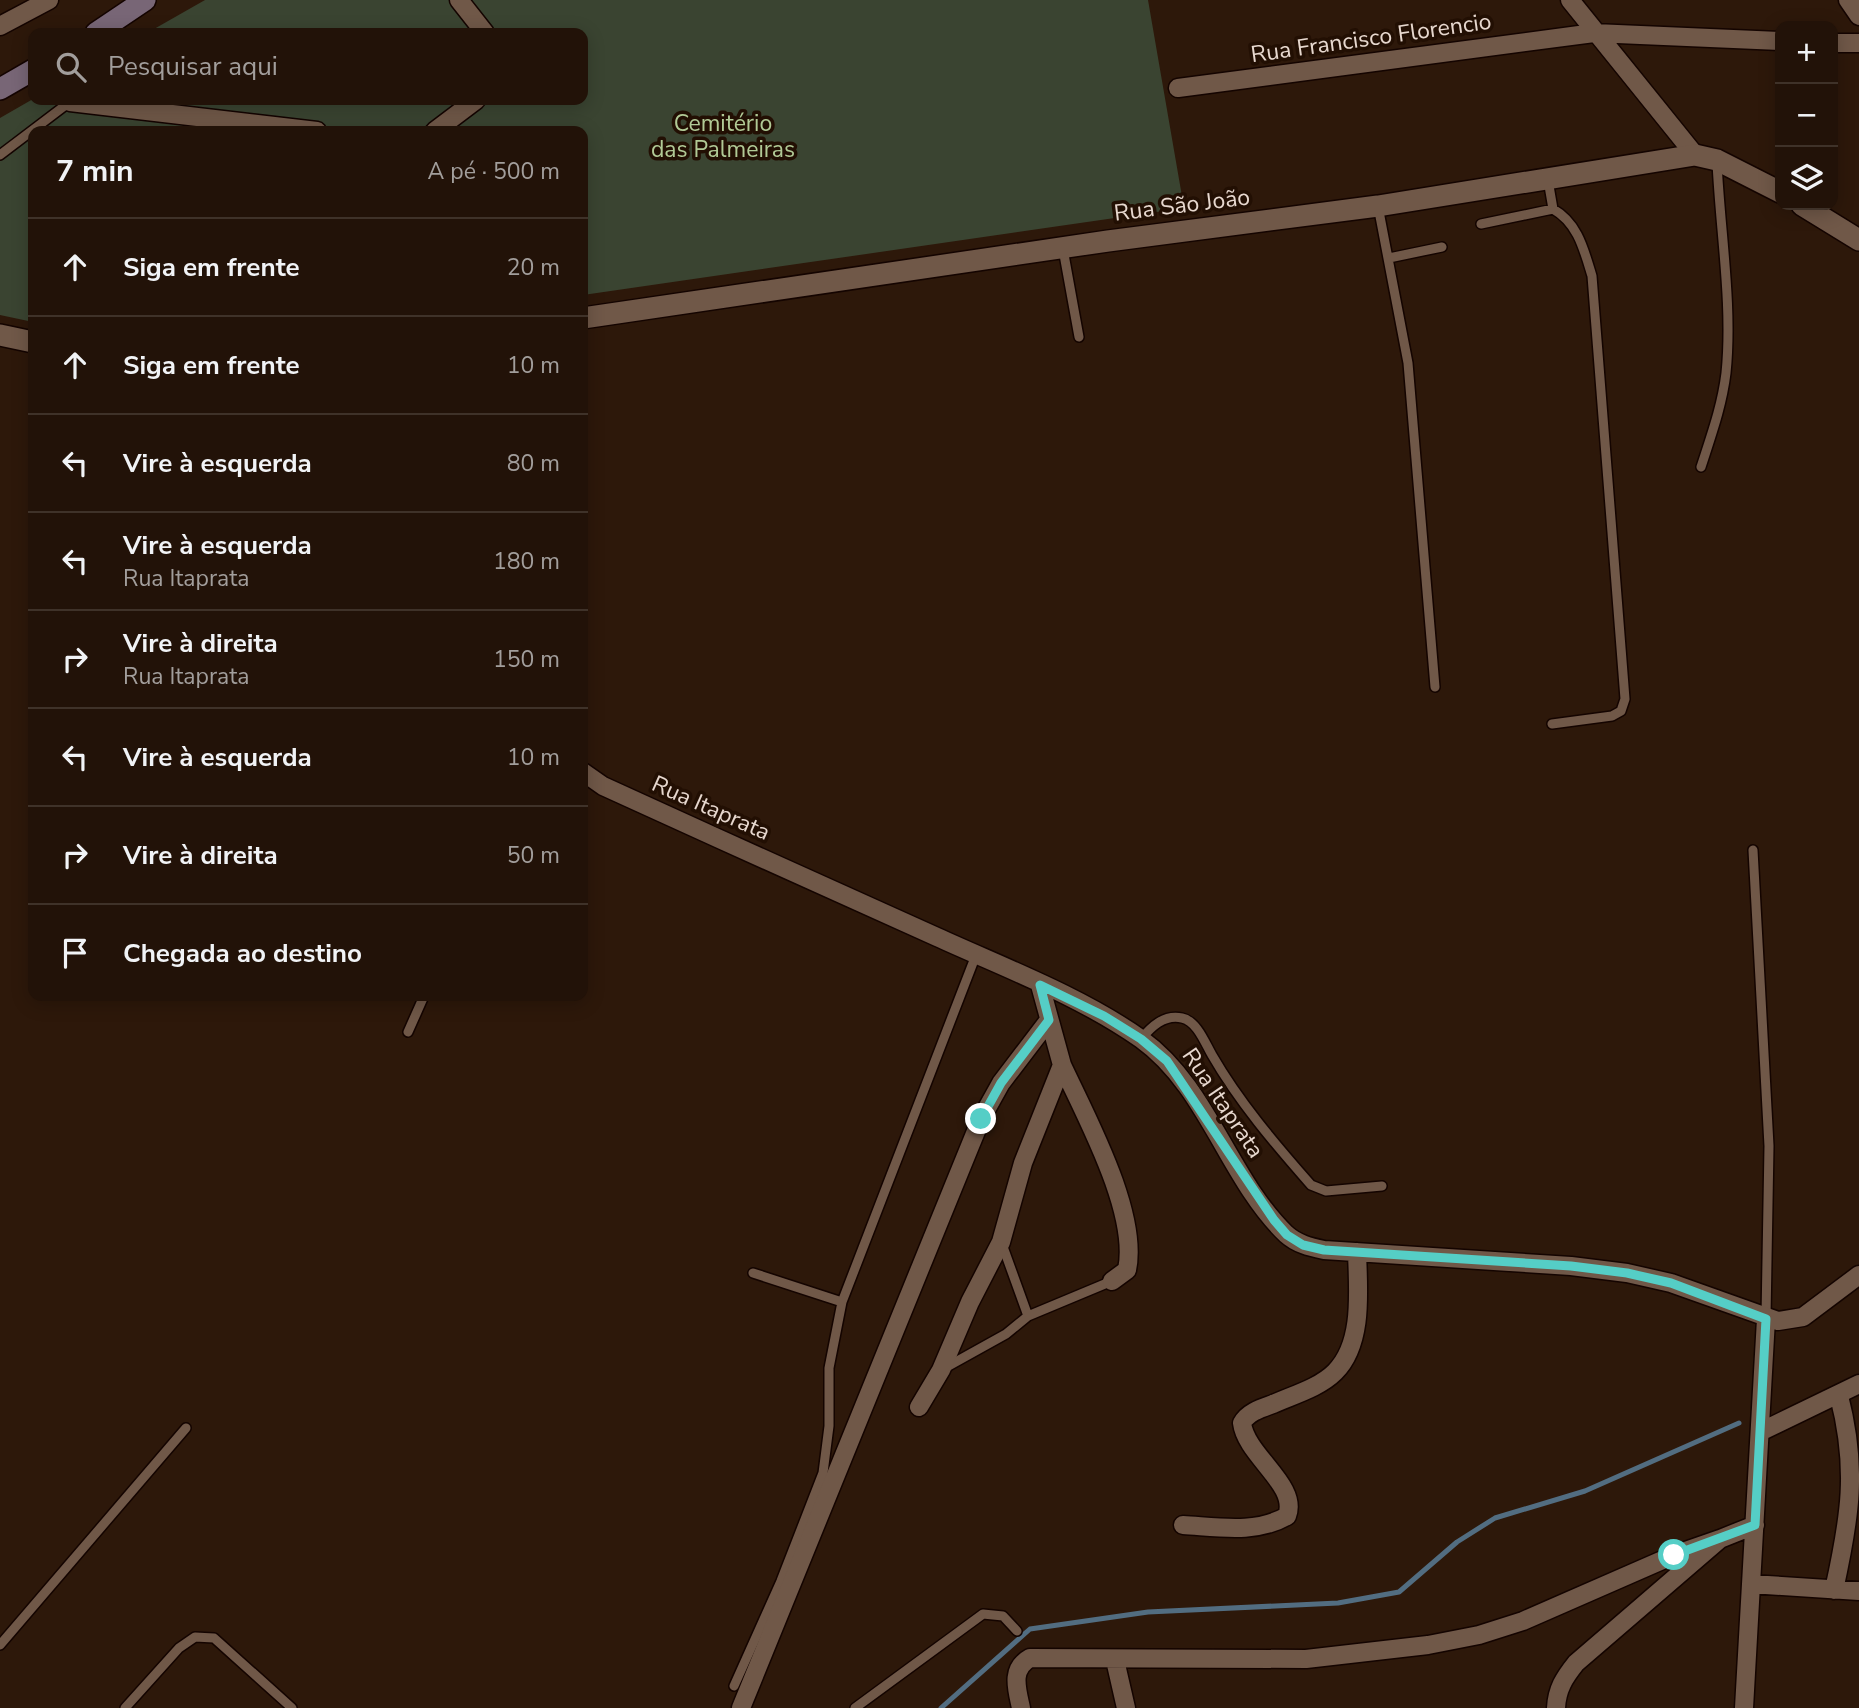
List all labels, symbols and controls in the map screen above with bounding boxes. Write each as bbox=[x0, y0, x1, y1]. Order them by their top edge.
street label: Rua Francisco Florencio bbox=[1249, 6, 1493, 70]
map controls bbox=[1775, 21, 1838, 210]
button: + bbox=[1775, 21, 1838, 84]
search box bbox=[28, 28, 588, 105]
icon: search bbox=[52, 48, 90, 86]
text: Pesquisar aqui bbox=[108, 49, 278, 84]
button: − bbox=[1775, 84, 1838, 147]
park label: Cemitério das Palmeiras bbox=[651, 108, 795, 165]
button: layers bbox=[1775, 147, 1838, 210]
text: 7 min bbox=[56, 151, 134, 192]
text: A pé · 500 m bbox=[428, 156, 560, 187]
street label: Rua São João bbox=[1112, 181, 1252, 229]
icon: ahead bbox=[56, 248, 94, 286]
text: Siga em frente bbox=[123, 250, 300, 285]
text: 20 m bbox=[507, 252, 560, 283]
icon: ahead bbox=[56, 346, 94, 384]
text: Siga em frente bbox=[123, 348, 300, 383]
text: 10 m bbox=[507, 350, 560, 381]
icon: left bbox=[56, 444, 94, 482]
text: Vire à esquerda bbox=[123, 446, 312, 481]
text: 80 m bbox=[507, 448, 560, 479]
text: Vire à esquerda bbox=[123, 528, 312, 563]
icon: left bbox=[56, 542, 94, 580]
text: 180 m bbox=[493, 546, 560, 577]
text: Rua Itaprata bbox=[123, 563, 249, 594]
text: Vire à direita bbox=[123, 626, 278, 661]
icon: right bbox=[56, 640, 94, 678]
text: 150 m bbox=[493, 644, 560, 675]
text: Rua Itaprata bbox=[123, 661, 249, 692]
icon: left bbox=[56, 738, 94, 776]
text: Vire à esquerda bbox=[123, 740, 312, 775]
text: 10 m bbox=[507, 742, 560, 773]
street label: Rua Itaprata bbox=[647, 768, 775, 848]
icon: right bbox=[56, 836, 94, 874]
text: Vire à direita bbox=[123, 838, 278, 873]
text: 50 m bbox=[507, 840, 560, 871]
icon: arrive bbox=[56, 934, 94, 972]
text: Chegada ao destino bbox=[123, 936, 362, 971]
street label: Rua Itaprata bbox=[1175, 1042, 1271, 1164]
route end bbox=[965, 1103, 996, 1134]
route start bbox=[1658, 1539, 1689, 1570]

